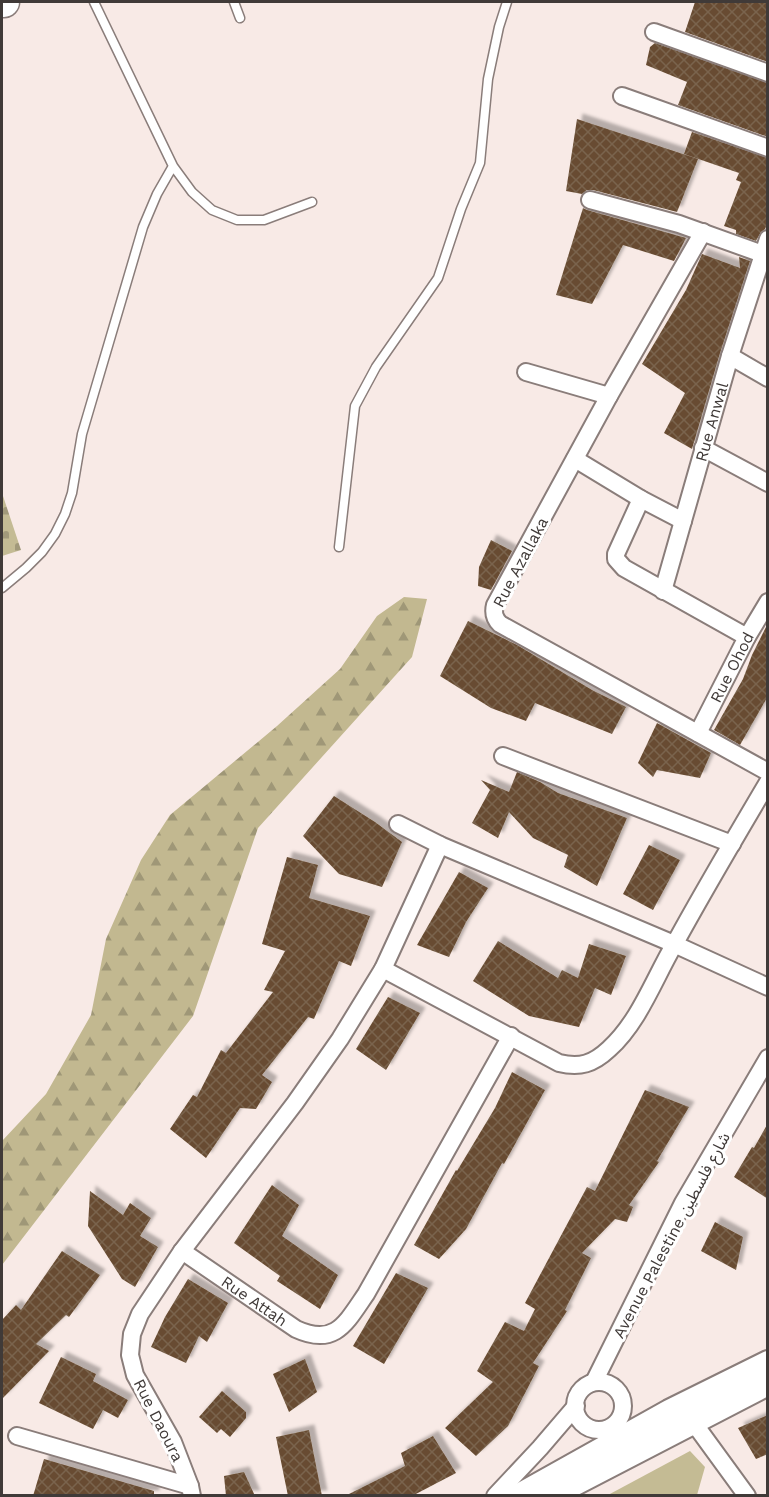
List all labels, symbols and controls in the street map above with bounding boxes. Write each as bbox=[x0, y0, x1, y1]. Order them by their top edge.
street label: Rue Anwal bbox=[691, 380, 732, 464]
street label: Rue Azallaka bbox=[489, 514, 552, 611]
street label: Rue Ohod bbox=[706, 629, 758, 706]
street label: Avenue Palestine شارع فلسطين bbox=[609, 1129, 737, 1343]
street label: Rue Attah bbox=[218, 1272, 291, 1330]
street label: Rue Daoura bbox=[130, 1376, 188, 1465]

